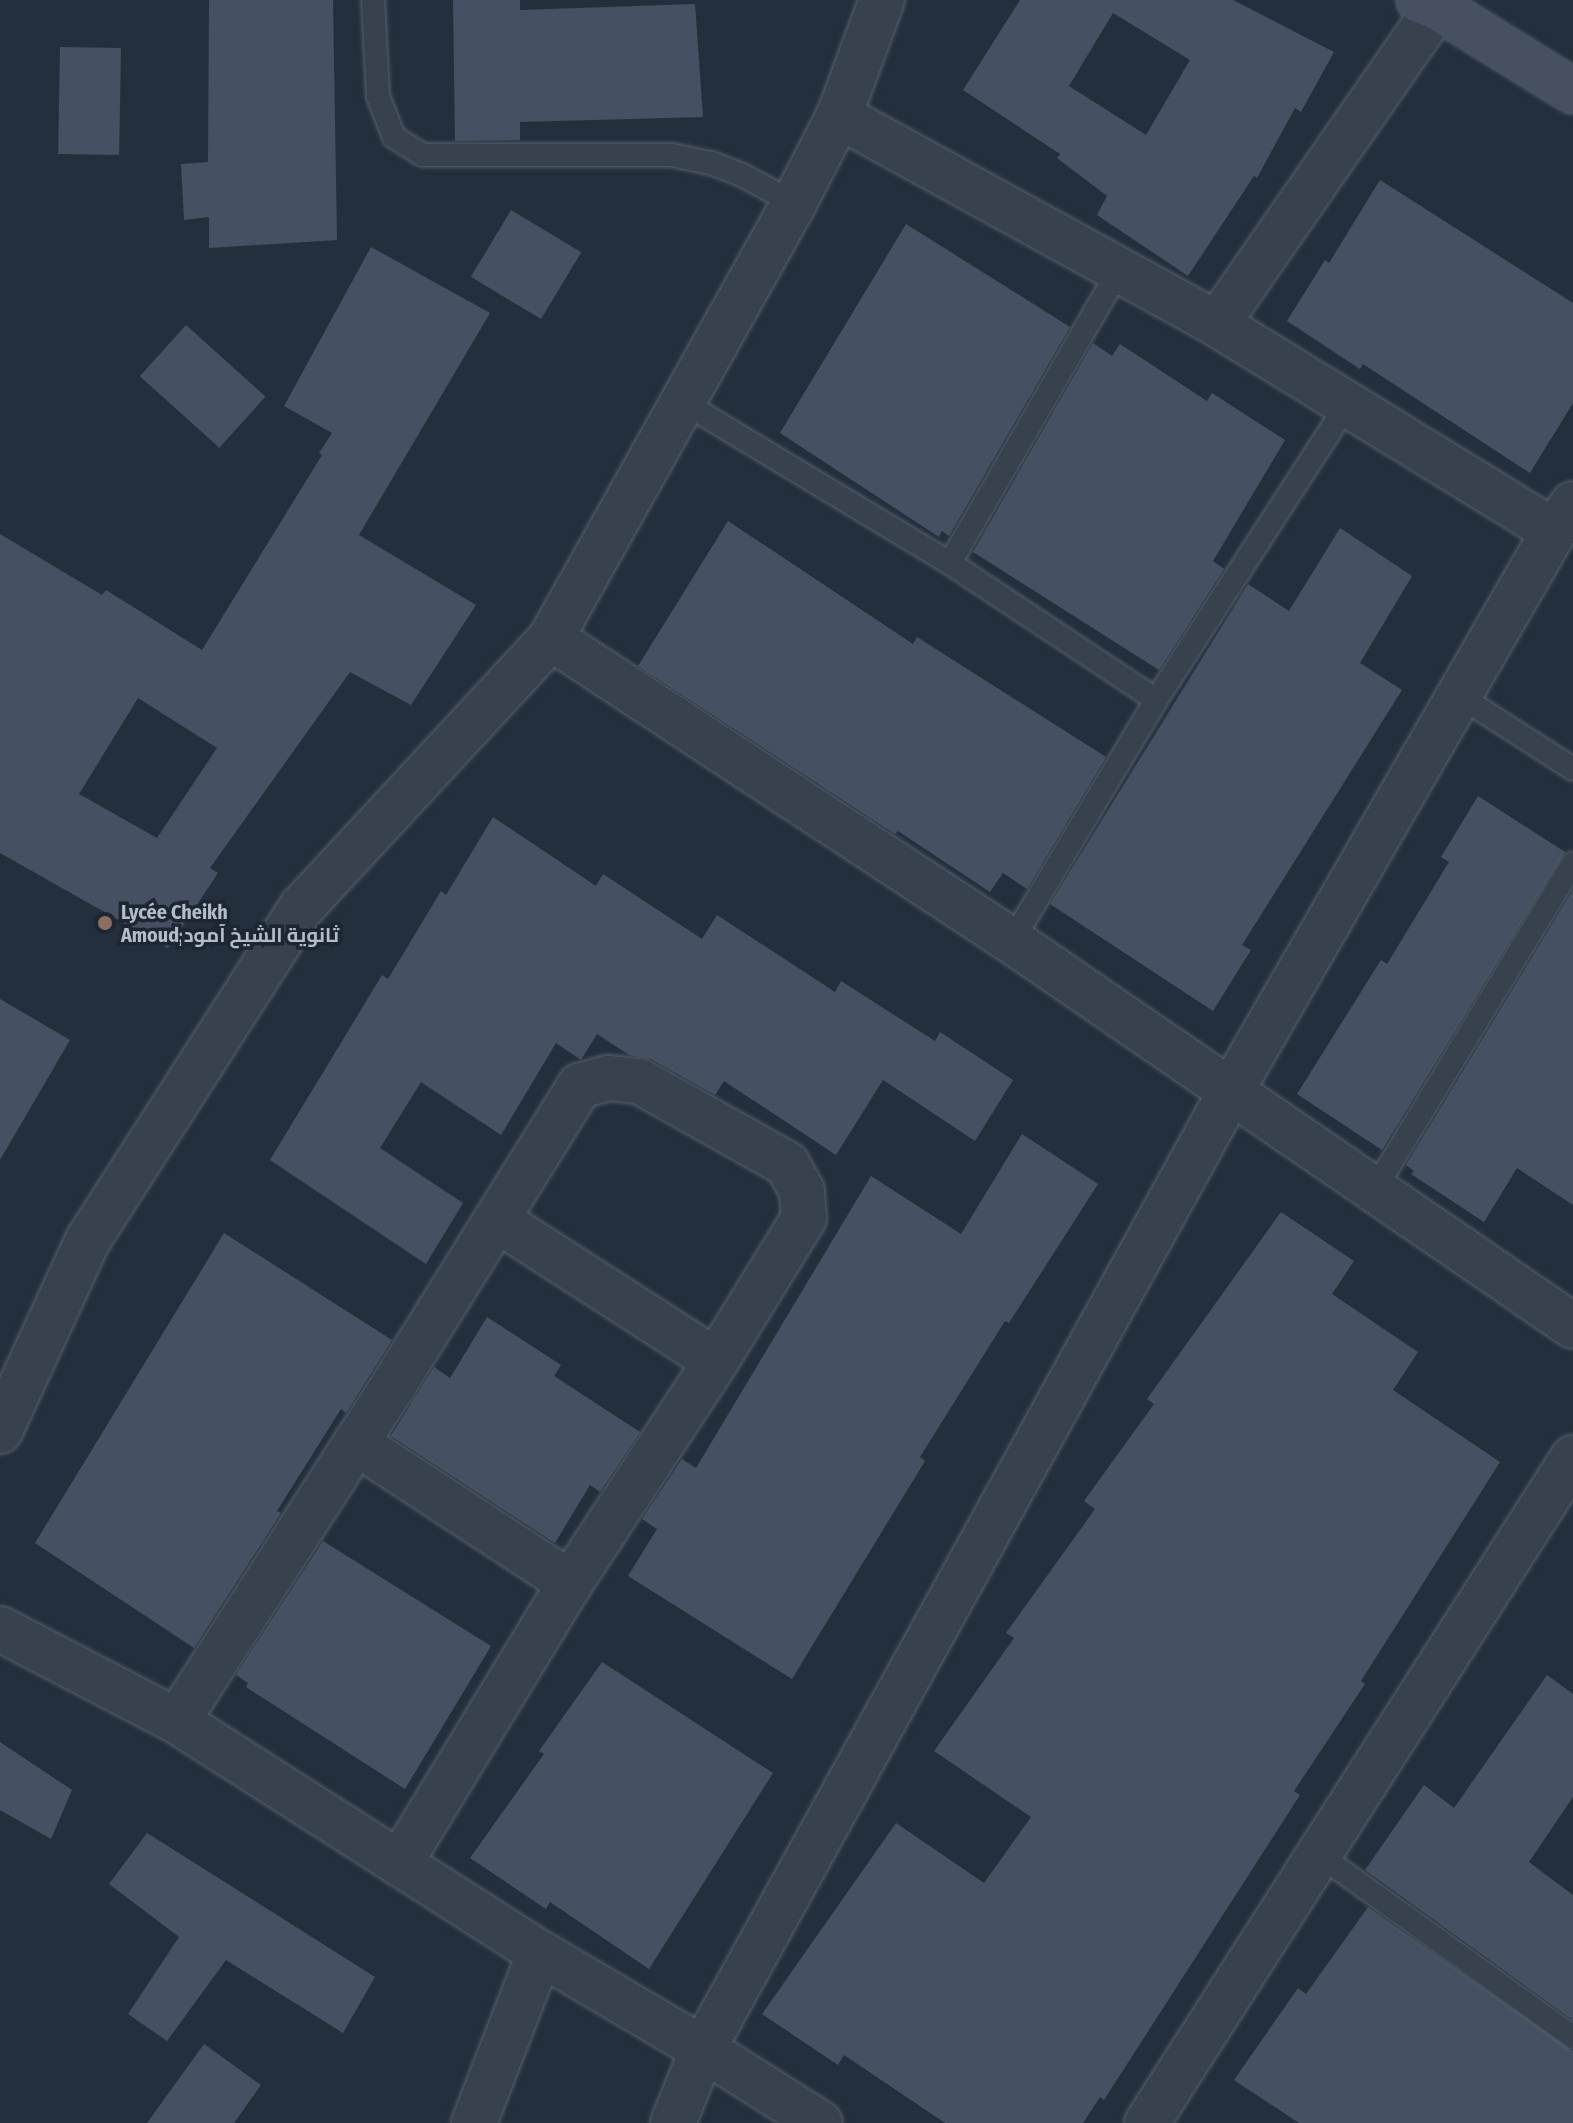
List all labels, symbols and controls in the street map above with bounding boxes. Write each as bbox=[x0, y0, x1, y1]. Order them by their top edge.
place label: Lycée Cheikh Amoud;ثانوية الشيخ آمود bbox=[121, 900, 339, 947]
marker: Lycée Cheikh Amoud;ثانوية الشيخ آمود bbox=[96, 914, 114, 932]

